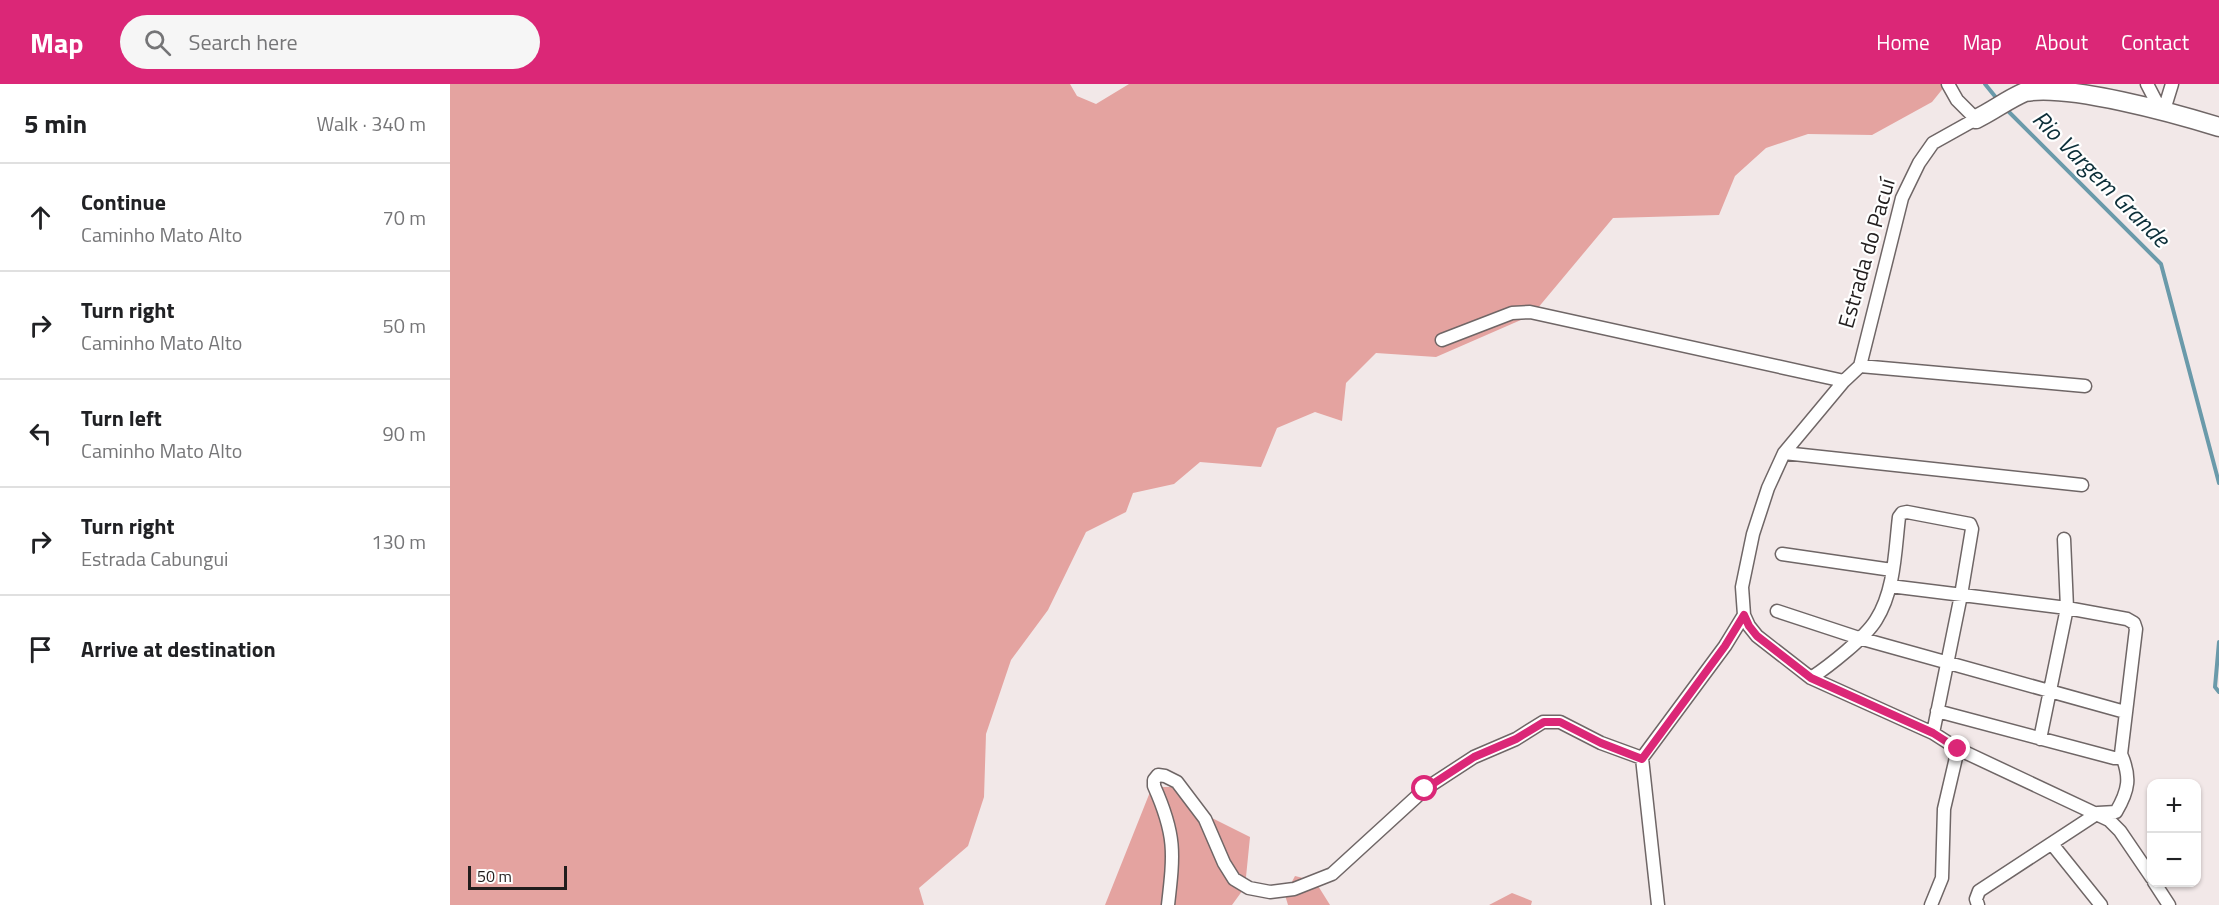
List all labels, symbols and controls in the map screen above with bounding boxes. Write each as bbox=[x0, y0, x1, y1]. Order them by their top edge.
search box bbox=[120, 15, 540, 69]
text: Map bbox=[30, 21, 84, 64]
text: Search here bbox=[189, 25, 298, 59]
icon: search bbox=[141, 26, 174, 59]
text: Home bbox=[1876, 26, 1930, 58]
text: Map bbox=[1963, 26, 2002, 58]
text: About bbox=[2035, 26, 2088, 58]
text: Contact bbox=[2121, 26, 2189, 58]
water label: Rio Vargem Grande bbox=[2025, 101, 2180, 257]
text: 5 min bbox=[24, 104, 87, 143]
text: Walk · 340 m bbox=[317, 108, 426, 139]
street label: Estrada do Pacuí bbox=[1828, 172, 1904, 332]
text: Continue bbox=[81, 185, 166, 219]
icon: ahead bbox=[24, 201, 57, 234]
text: 70 m bbox=[382, 202, 426, 233]
text: Caminho Mato Alto bbox=[81, 219, 242, 250]
text: Turn right bbox=[81, 293, 175, 327]
icon: right bbox=[24, 309, 57, 342]
text: 50 m bbox=[382, 310, 426, 341]
text: Caminho Mato Alto bbox=[81, 327, 242, 358]
text: Turn left bbox=[81, 401, 162, 435]
icon: left bbox=[24, 417, 57, 450]
text: 90 m bbox=[382, 418, 426, 449]
text: Caminho Mato Alto bbox=[81, 435, 242, 466]
text: Turn right bbox=[81, 509, 175, 543]
icon: right bbox=[24, 525, 57, 558]
text: 130 m bbox=[371, 526, 426, 557]
text: Estrada Cabungui bbox=[81, 543, 228, 574]
text: Arrive at destination bbox=[81, 632, 276, 666]
icon: arrive bbox=[24, 633, 57, 666]
route end bbox=[1944, 735, 1970, 761]
route start bbox=[1411, 775, 1437, 801]
map controls bbox=[2147, 779, 2201, 887]
button: + bbox=[2147, 779, 2201, 833]
button: − bbox=[2147, 833, 2201, 887]
scale bar bbox=[468, 863, 567, 890]
text: 50 m bbox=[477, 864, 512, 888]

